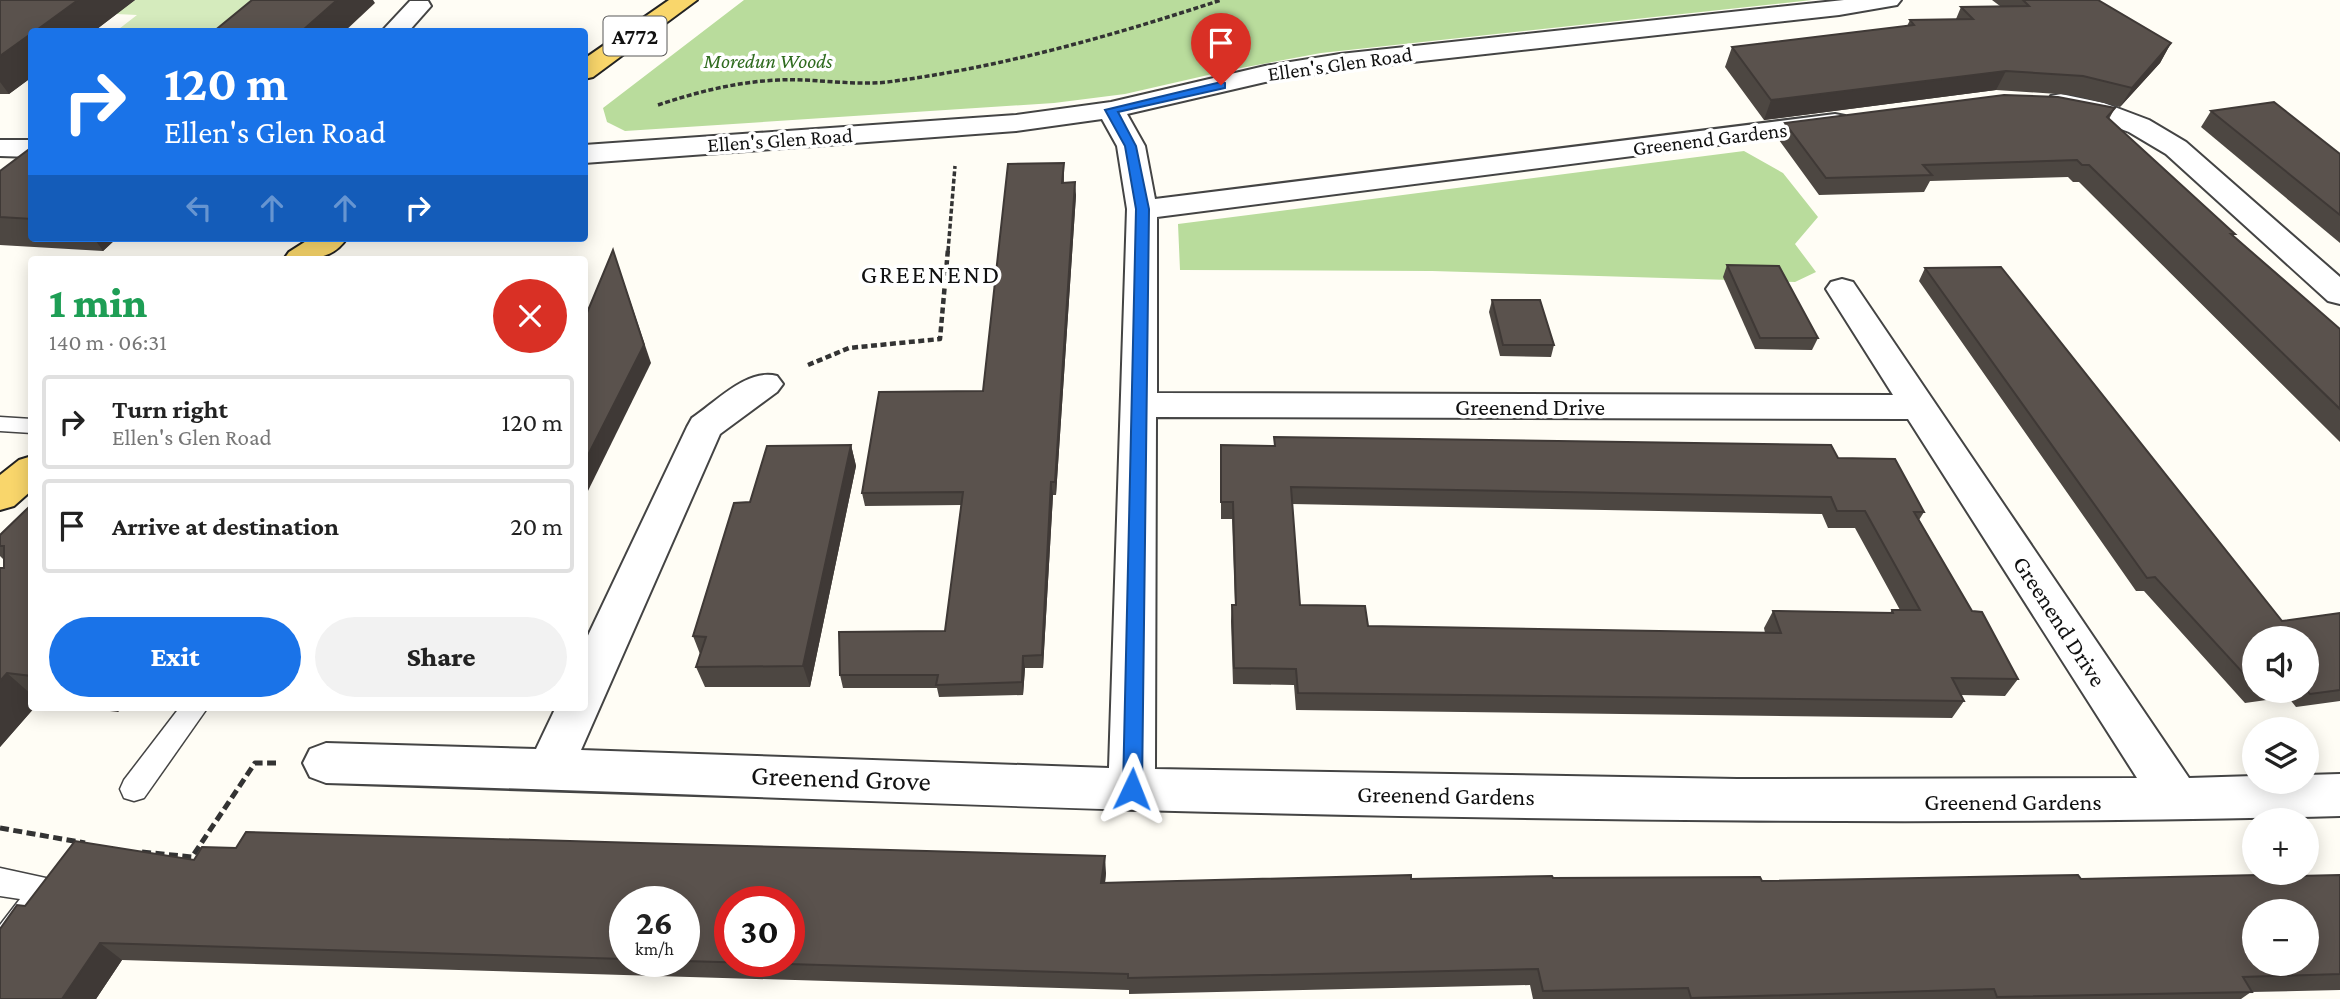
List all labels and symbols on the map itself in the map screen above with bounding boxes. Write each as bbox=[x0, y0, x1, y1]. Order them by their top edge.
pin bbox=[1191, 13, 1251, 85]
road number: A772 bbox=[604, 17, 666, 56]
street label: Ellen's Glen Road bbox=[1266, 42, 1414, 86]
park label: Moredun Woods bbox=[703, 49, 833, 73]
street label: Greenend Gardens bbox=[1631, 118, 1789, 160]
street label: Ellen's Glen Road bbox=[706, 123, 854, 157]
district label: GREENEND bbox=[861, 260, 1001, 289]
street label: Greenend Drive bbox=[1455, 393, 1605, 420]
street label: Greenend Drive bbox=[2008, 551, 2112, 691]
position arrow bbox=[1095, 752, 1169, 826]
street label: Greenend Grove bbox=[751, 759, 931, 797]
street label: Greenend Gardens bbox=[1357, 780, 1535, 810]
street label: Greenend Gardens bbox=[1924, 788, 2102, 815]
speed limit sign: 30 bbox=[714, 886, 805, 977]

